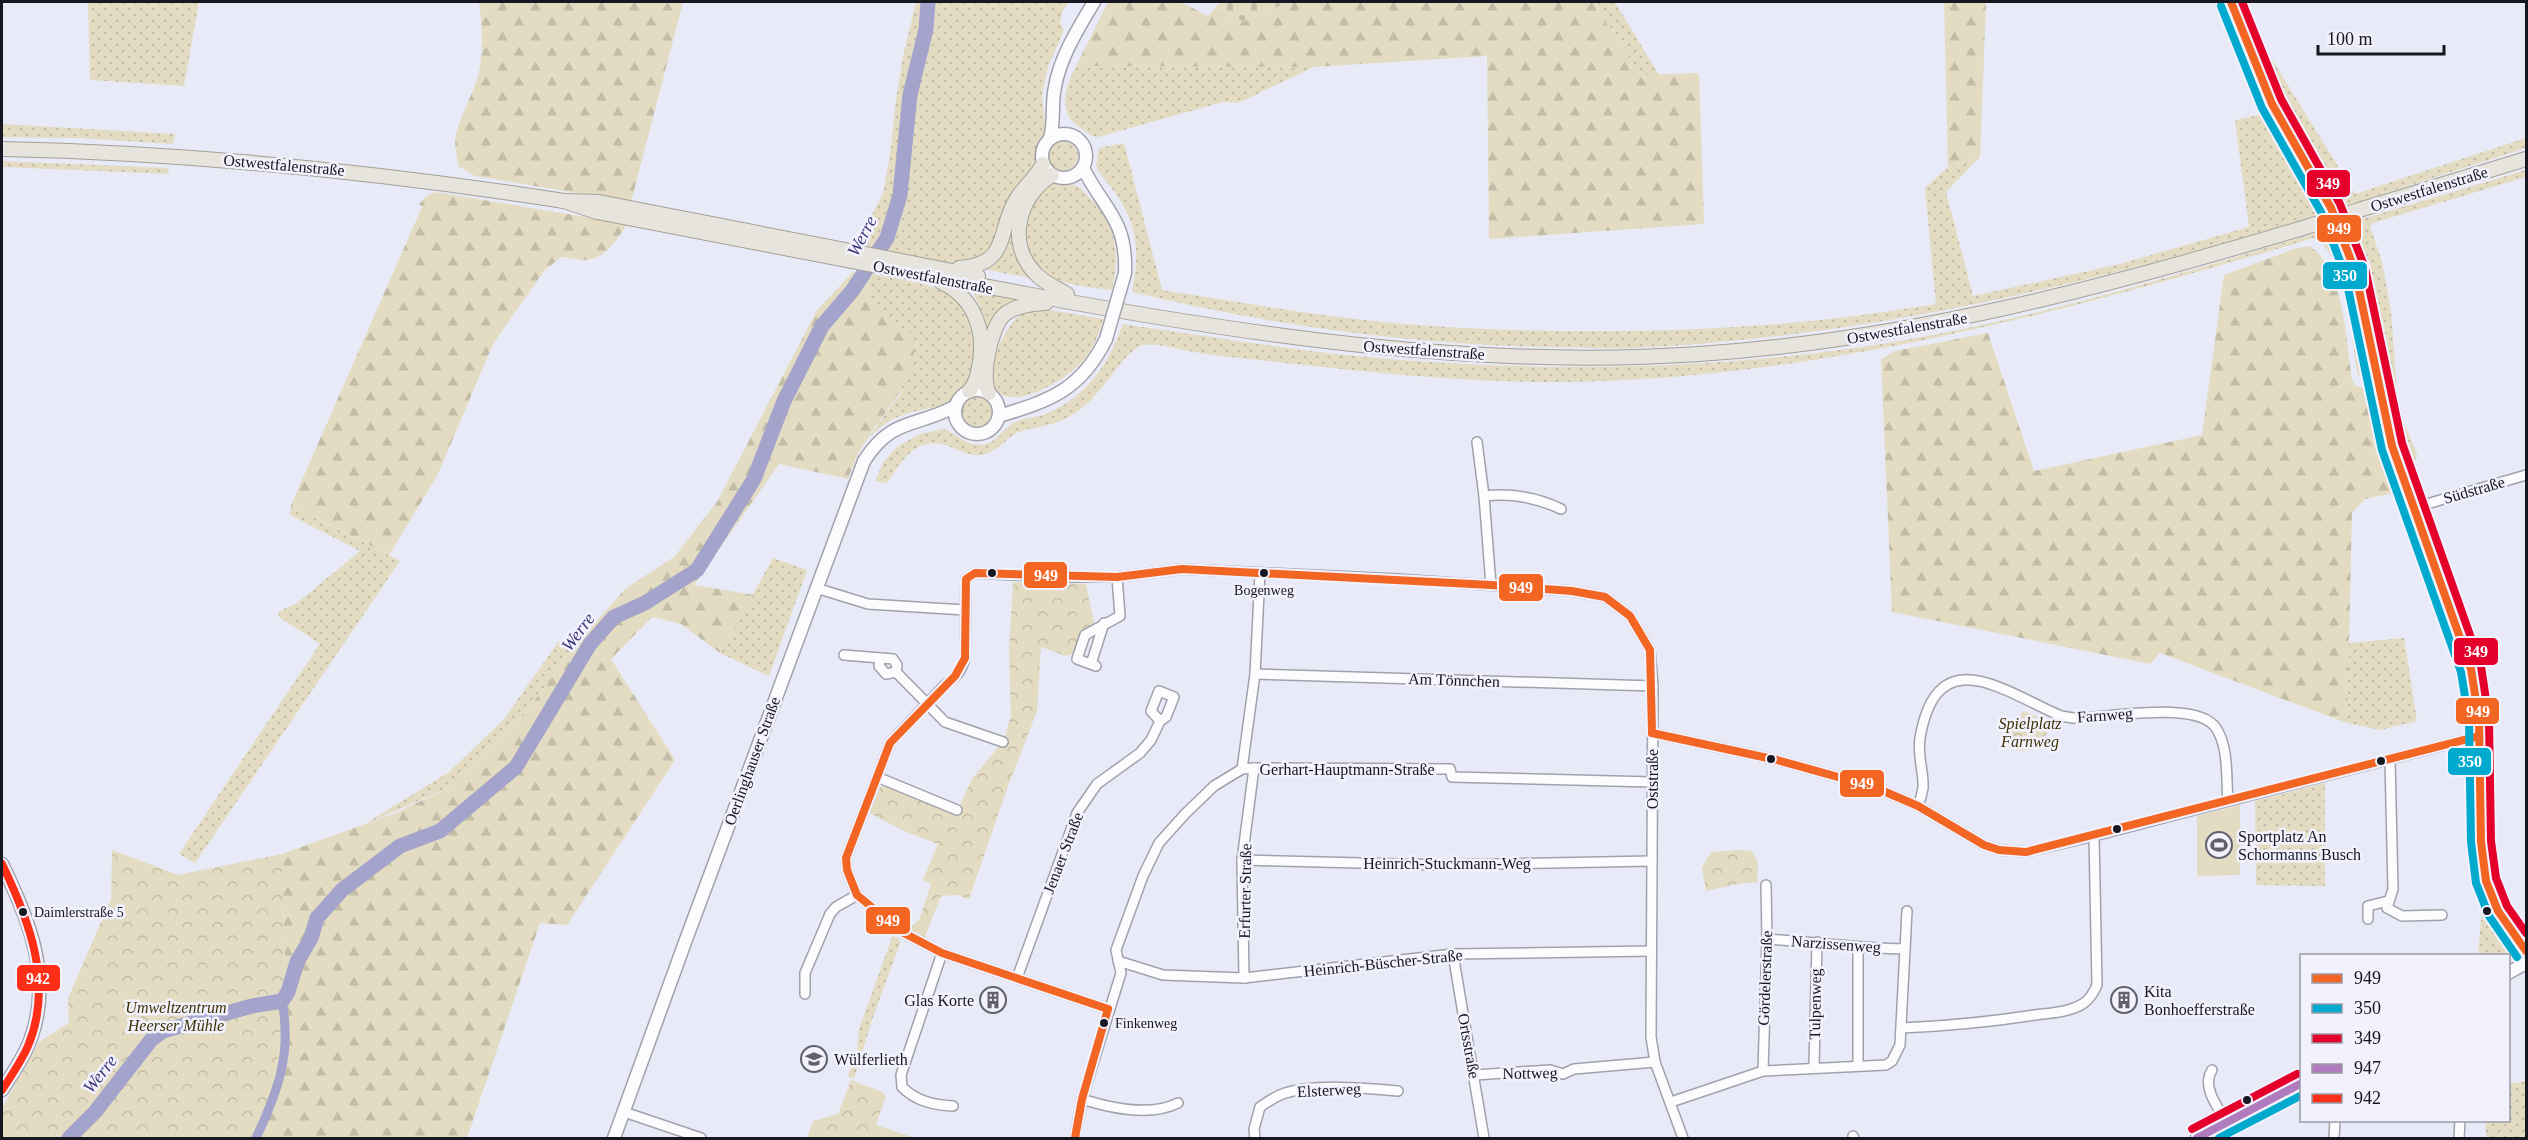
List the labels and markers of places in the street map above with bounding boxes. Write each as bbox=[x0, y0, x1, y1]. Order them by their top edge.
unlabelled marker bbox=[986, 567, 998, 579]
marker: Bogenweg bbox=[1258, 567, 1270, 579]
place label: Bogenweg bbox=[1234, 583, 1294, 598]
unlabelled marker bbox=[1765, 753, 1777, 765]
unlabelled marker bbox=[2375, 755, 2387, 767]
unlabelled marker bbox=[2111, 823, 2123, 835]
place label: Sportplatz An Schormanns Busch bbox=[2238, 828, 2361, 863]
sports icon: Sportplatz An Schormanns Busch bbox=[2204, 830, 2234, 860]
place label: Daimlerstraße 5 bbox=[34, 905, 124, 920]
unlabelled marker bbox=[2481, 905, 2493, 917]
marker: Daimlerstraße 5 bbox=[17, 906, 29, 918]
place label: Kita Bonhoefferstraße bbox=[2144, 983, 2255, 1018]
building icon: Glas Korte bbox=[978, 985, 1008, 1015]
building icon: Kita Bonhoefferstraße bbox=[2109, 985, 2139, 1015]
place label: Glas Korte bbox=[904, 992, 974, 1009]
place label: Finkenweg bbox=[1115, 1016, 1177, 1031]
marker: Finkenweg bbox=[1098, 1017, 1110, 1029]
school or university icon: Wülferlieth bbox=[799, 1044, 829, 1074]
place label: Wülferlieth bbox=[834, 1051, 908, 1068]
unlabelled marker bbox=[2241, 1094, 2253, 1106]

